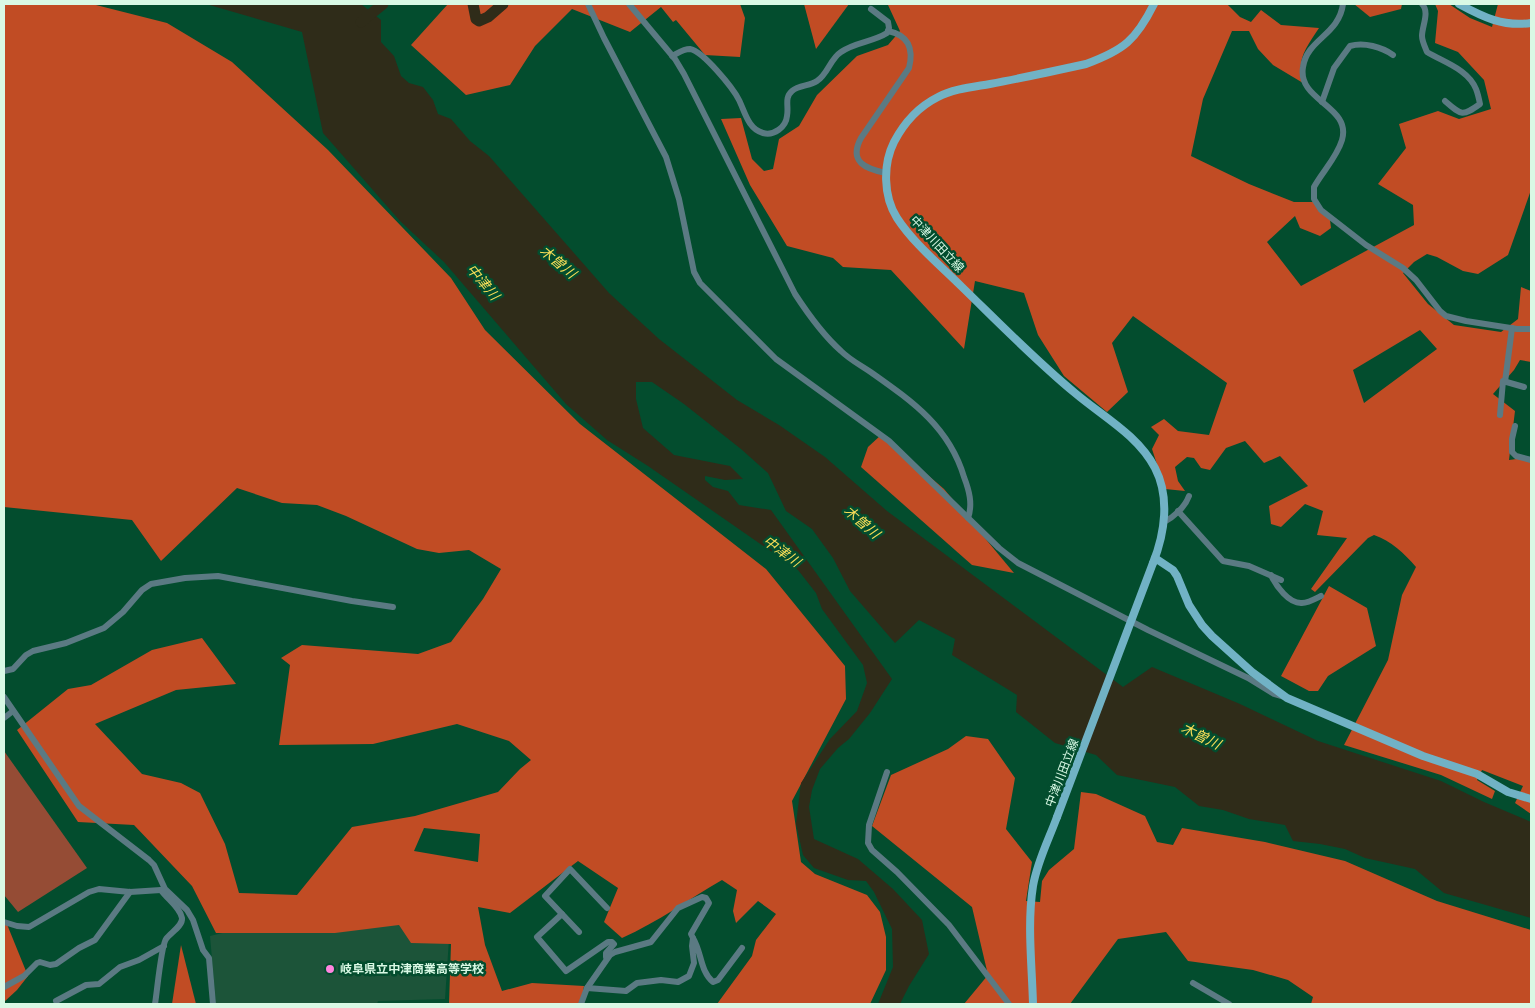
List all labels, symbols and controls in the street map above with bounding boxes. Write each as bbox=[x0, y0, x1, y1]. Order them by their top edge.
street label: 中津川田立線 bbox=[907, 212, 967, 275]
water label: 木曽川 bbox=[536, 242, 581, 284]
water label: 中津川 bbox=[463, 260, 505, 305]
water label: 木曽川 bbox=[840, 501, 885, 544]
water label: 中津川 bbox=[760, 531, 806, 572]
water label: 木曽川 bbox=[1178, 719, 1226, 754]
street label: 中津川田立線 bbox=[1042, 737, 1081, 809]
place label: 岐阜県立中津商業高等学校 bbox=[340, 961, 484, 976]
marker: 岐阜県立中津商業高等学校 bbox=[324, 963, 336, 975]

